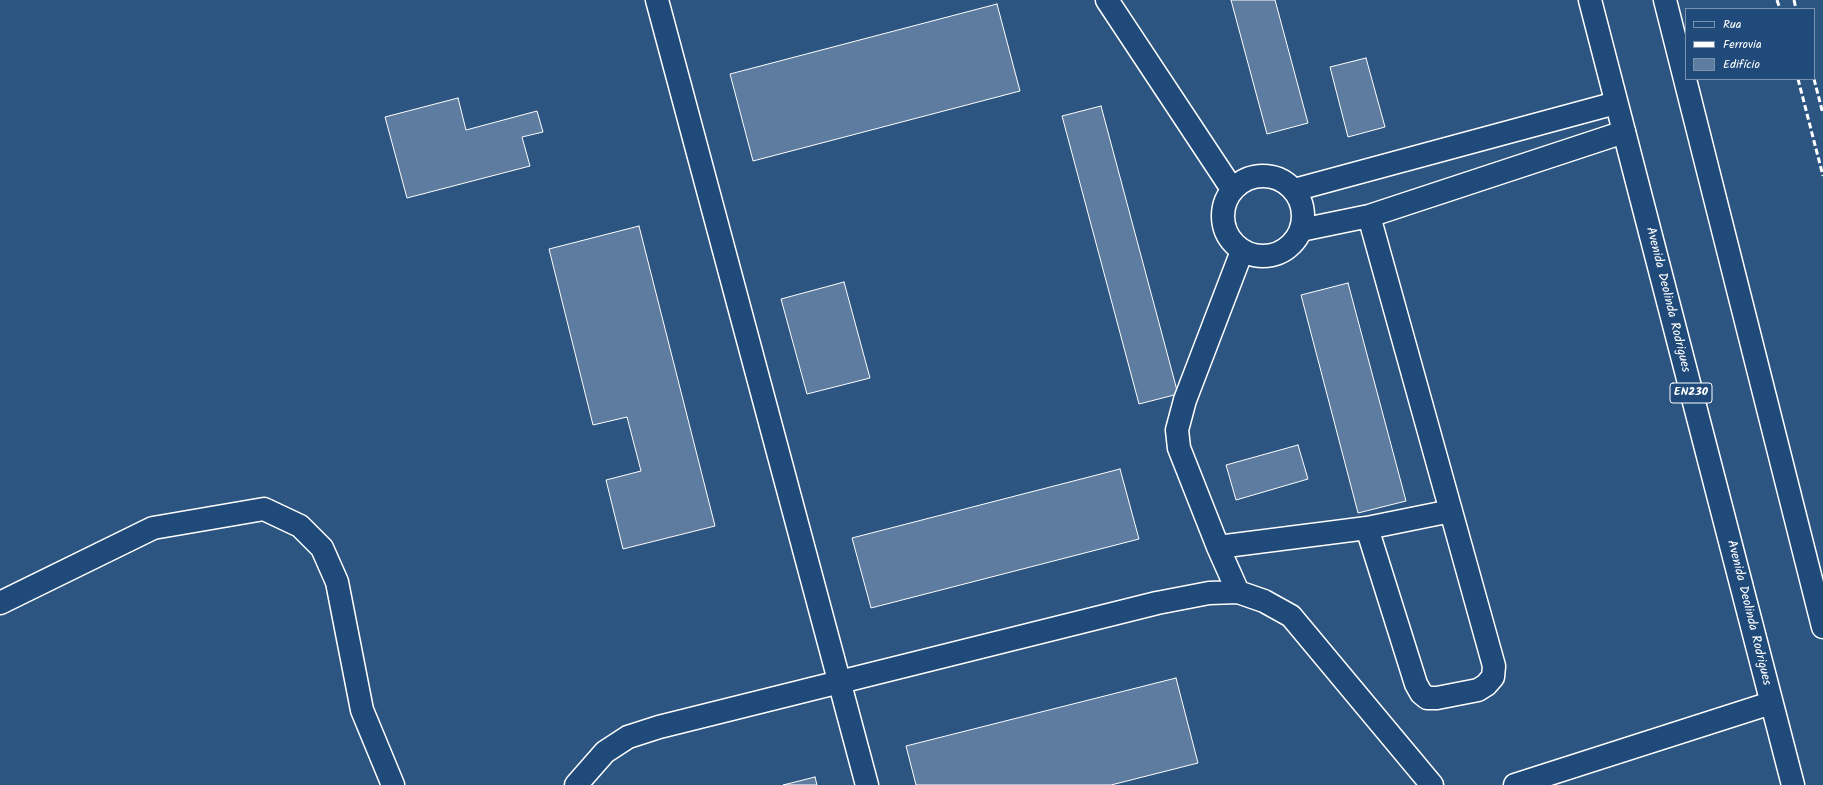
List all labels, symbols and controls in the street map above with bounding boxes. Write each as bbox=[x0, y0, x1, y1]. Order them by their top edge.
legend bbox=[1685, 8, 1815, 80]
text: Rua bbox=[1723, 15, 1741, 34]
text: Ferrovia bbox=[1723, 35, 1762, 54]
text: Edifício bbox=[1723, 55, 1760, 74]
street label: Avenida Deolinda Rodrigues bbox=[1641, 226, 1693, 374]
road number: EN230 bbox=[1670, 383, 1712, 403]
street label: Avenida Deolinda Rodrigues bbox=[1722, 539, 1774, 687]

